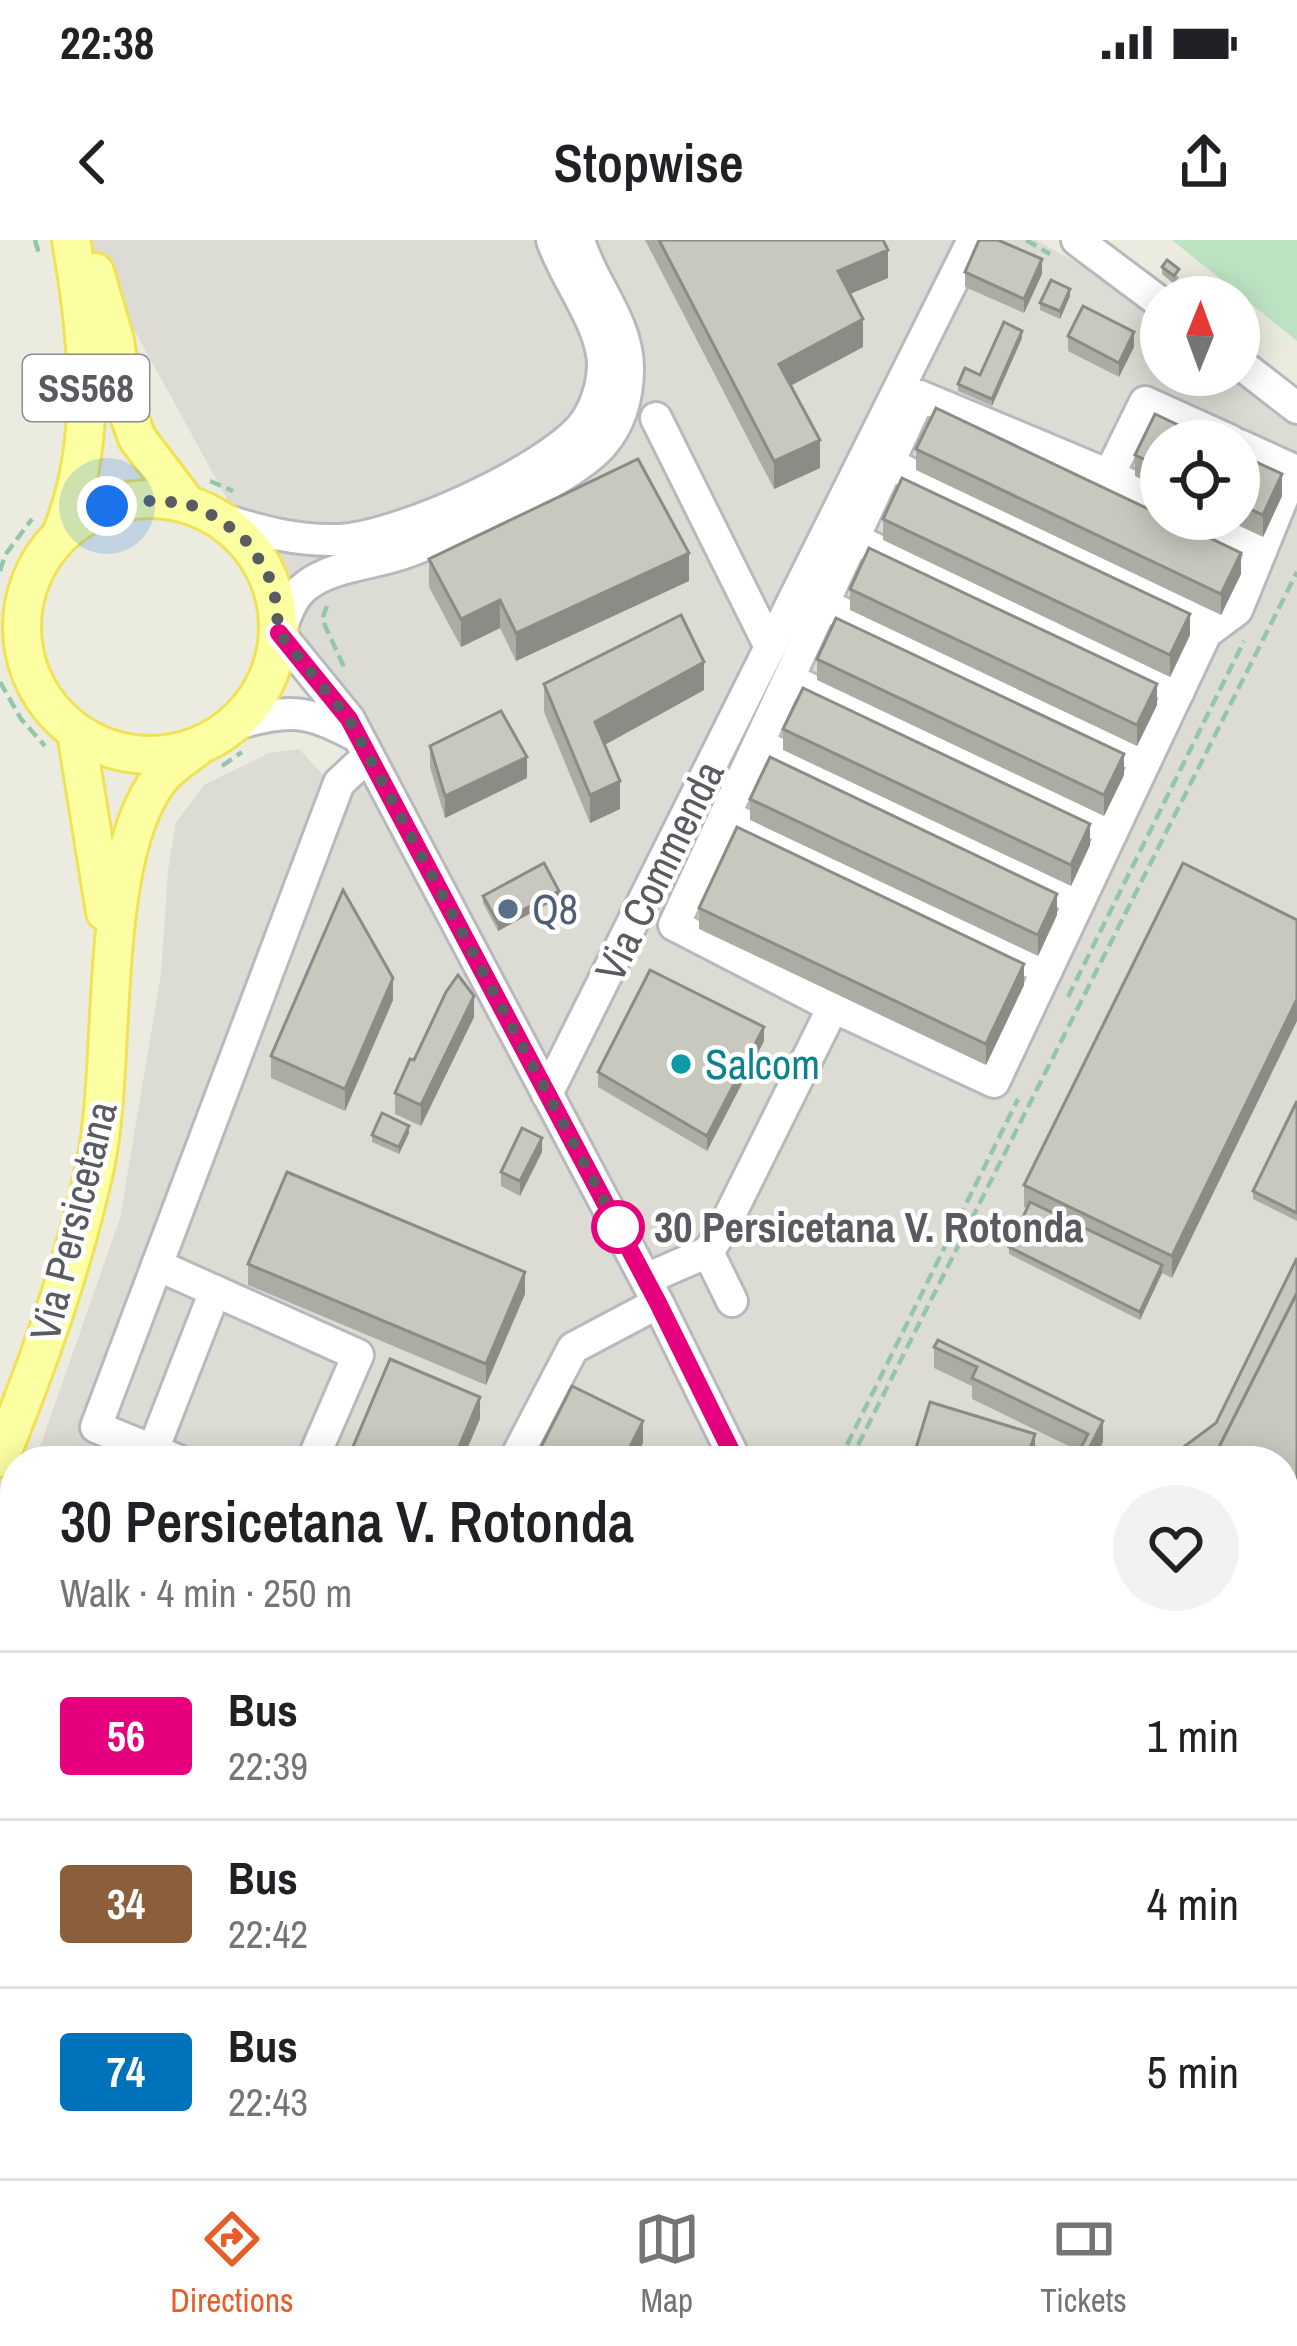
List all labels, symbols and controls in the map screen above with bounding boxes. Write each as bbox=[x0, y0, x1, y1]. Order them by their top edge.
text: 22:38 bbox=[60, 12, 154, 73]
text: Stopwise bbox=[553, 126, 744, 199]
icon: back bbox=[60, 129, 126, 195]
icon: share bbox=[1171, 129, 1237, 195]
north arrow bbox=[1140, 276, 1260, 396]
map controls bbox=[1140, 276, 1260, 540]
road number: SS568 bbox=[23, 355, 149, 421]
button: locate bbox=[1140, 420, 1260, 540]
your location bbox=[77, 476, 137, 536]
street label: Via Commenda bbox=[582, 751, 736, 991]
place label: Q8 bbox=[532, 881, 578, 937]
marker: Q8 bbox=[495, 896, 521, 922]
place label: Salcom bbox=[705, 1036, 820, 1092]
marker: Salcom bbox=[668, 1051, 694, 1077]
street label: Via Persicetana bbox=[16, 1096, 130, 1346]
place label: 30 Persicetana V. Rotonda bbox=[654, 1199, 1083, 1255]
marker: 30 Persicetana V. Rotonda bbox=[593, 1202, 643, 1252]
text: 30 Persicetana V. Rotonda bbox=[60, 1483, 634, 1560]
button: heart bbox=[1113, 1485, 1239, 1611]
text: Walk · 4 min · 250 m bbox=[60, 1567, 352, 1619]
text: Bus bbox=[228, 1679, 298, 1740]
text: 1 min bbox=[1147, 1705, 1239, 1766]
text: 56 bbox=[107, 1708, 145, 1764]
text: 22:39 bbox=[228, 1740, 308, 1792]
text: Bus bbox=[228, 1847, 298, 1908]
text: 4 min bbox=[1147, 1873, 1239, 1934]
text: 34 bbox=[107, 1876, 145, 1932]
text: 22:42 bbox=[228, 1908, 308, 1960]
text: Bus bbox=[228, 2015, 298, 2076]
text: 5 min bbox=[1147, 2041, 1239, 2102]
text: 74 bbox=[107, 2044, 145, 2100]
text: 22:43 bbox=[228, 2076, 308, 2128]
tab: Directions bbox=[170, 2206, 294, 2322]
tab: Map bbox=[634, 2206, 700, 2322]
tab: Tickets bbox=[1040, 2206, 1127, 2322]

